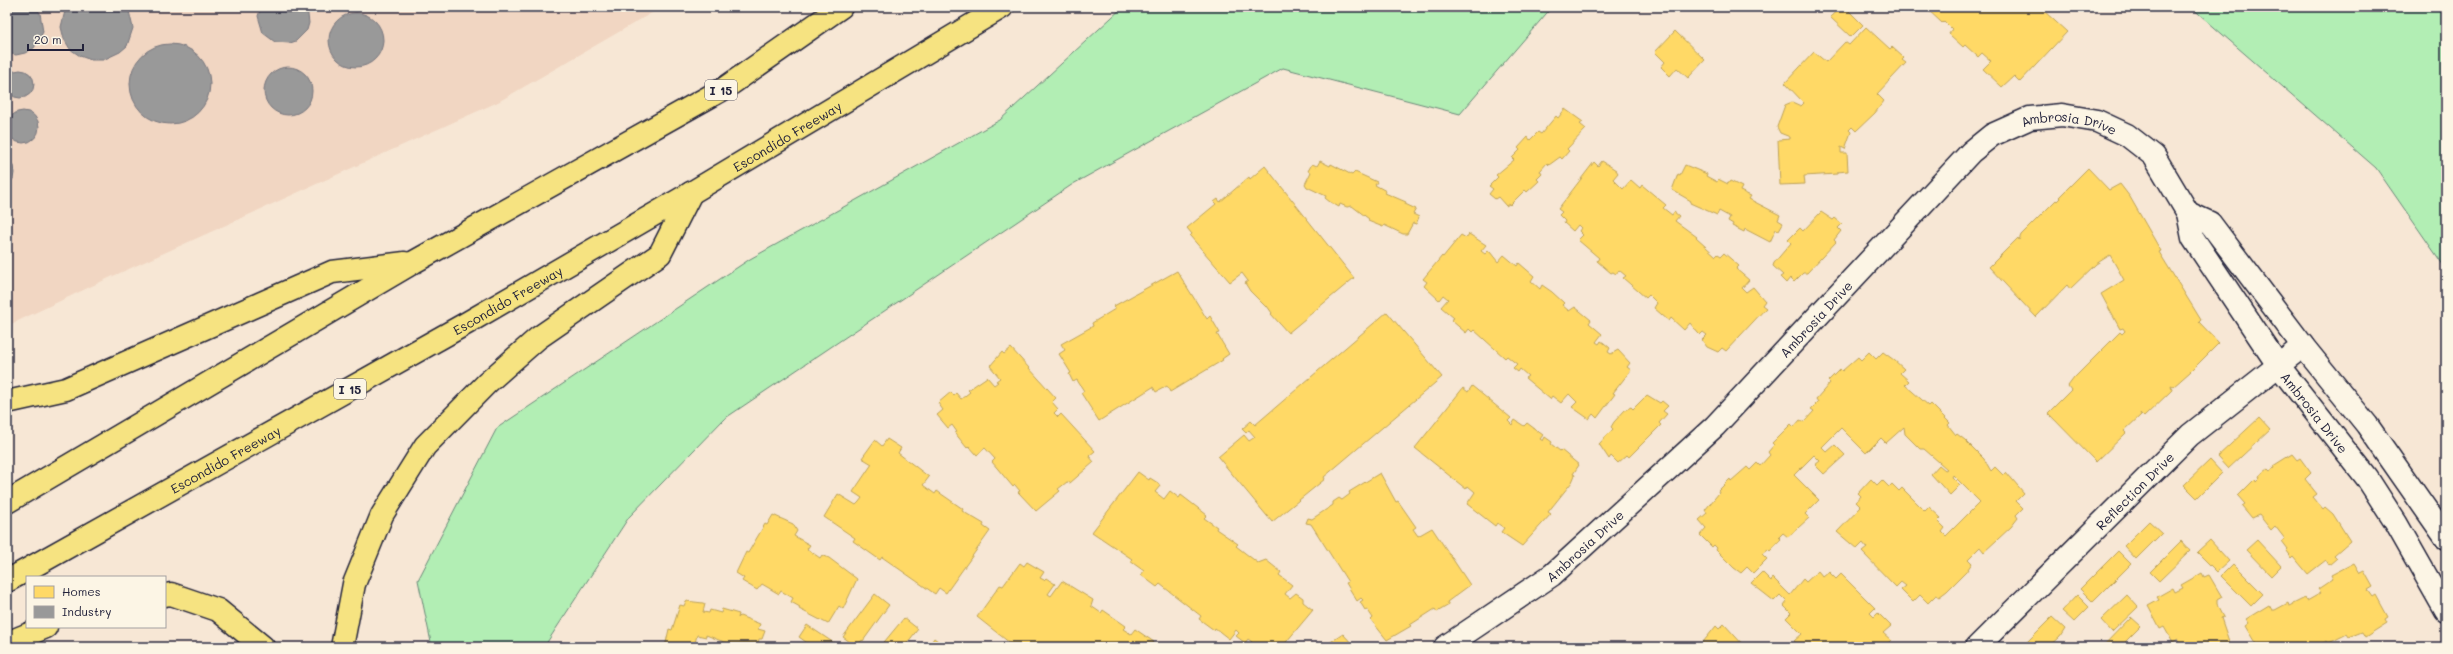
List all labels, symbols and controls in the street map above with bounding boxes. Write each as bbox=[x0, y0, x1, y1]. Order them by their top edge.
scale bar bbox=[28, 26, 83, 52]
text: 20 m bbox=[34, 31, 62, 47]
road number: I 15 bbox=[705, 80, 737, 100]
street label: Escondido Freeway bbox=[729, 97, 844, 175]
street label: Ambrosia Drive bbox=[2017, 107, 2120, 138]
street label: Escondido Freeway bbox=[450, 261, 565, 338]
street label: Ambrosia Drive bbox=[1776, 277, 1855, 360]
street label: Ambrosia Drive bbox=[2278, 368, 2352, 456]
road number: I 15 bbox=[334, 379, 366, 399]
street label: Escondido Freeway bbox=[167, 421, 283, 496]
street label: Reflection Drive bbox=[2092, 448, 2177, 533]
street label: Ambrosia Drive bbox=[1543, 506, 1627, 585]
legend bbox=[26, 576, 166, 628]
text: Homes bbox=[62, 583, 101, 599]
text: Industry bbox=[62, 603, 111, 619]

